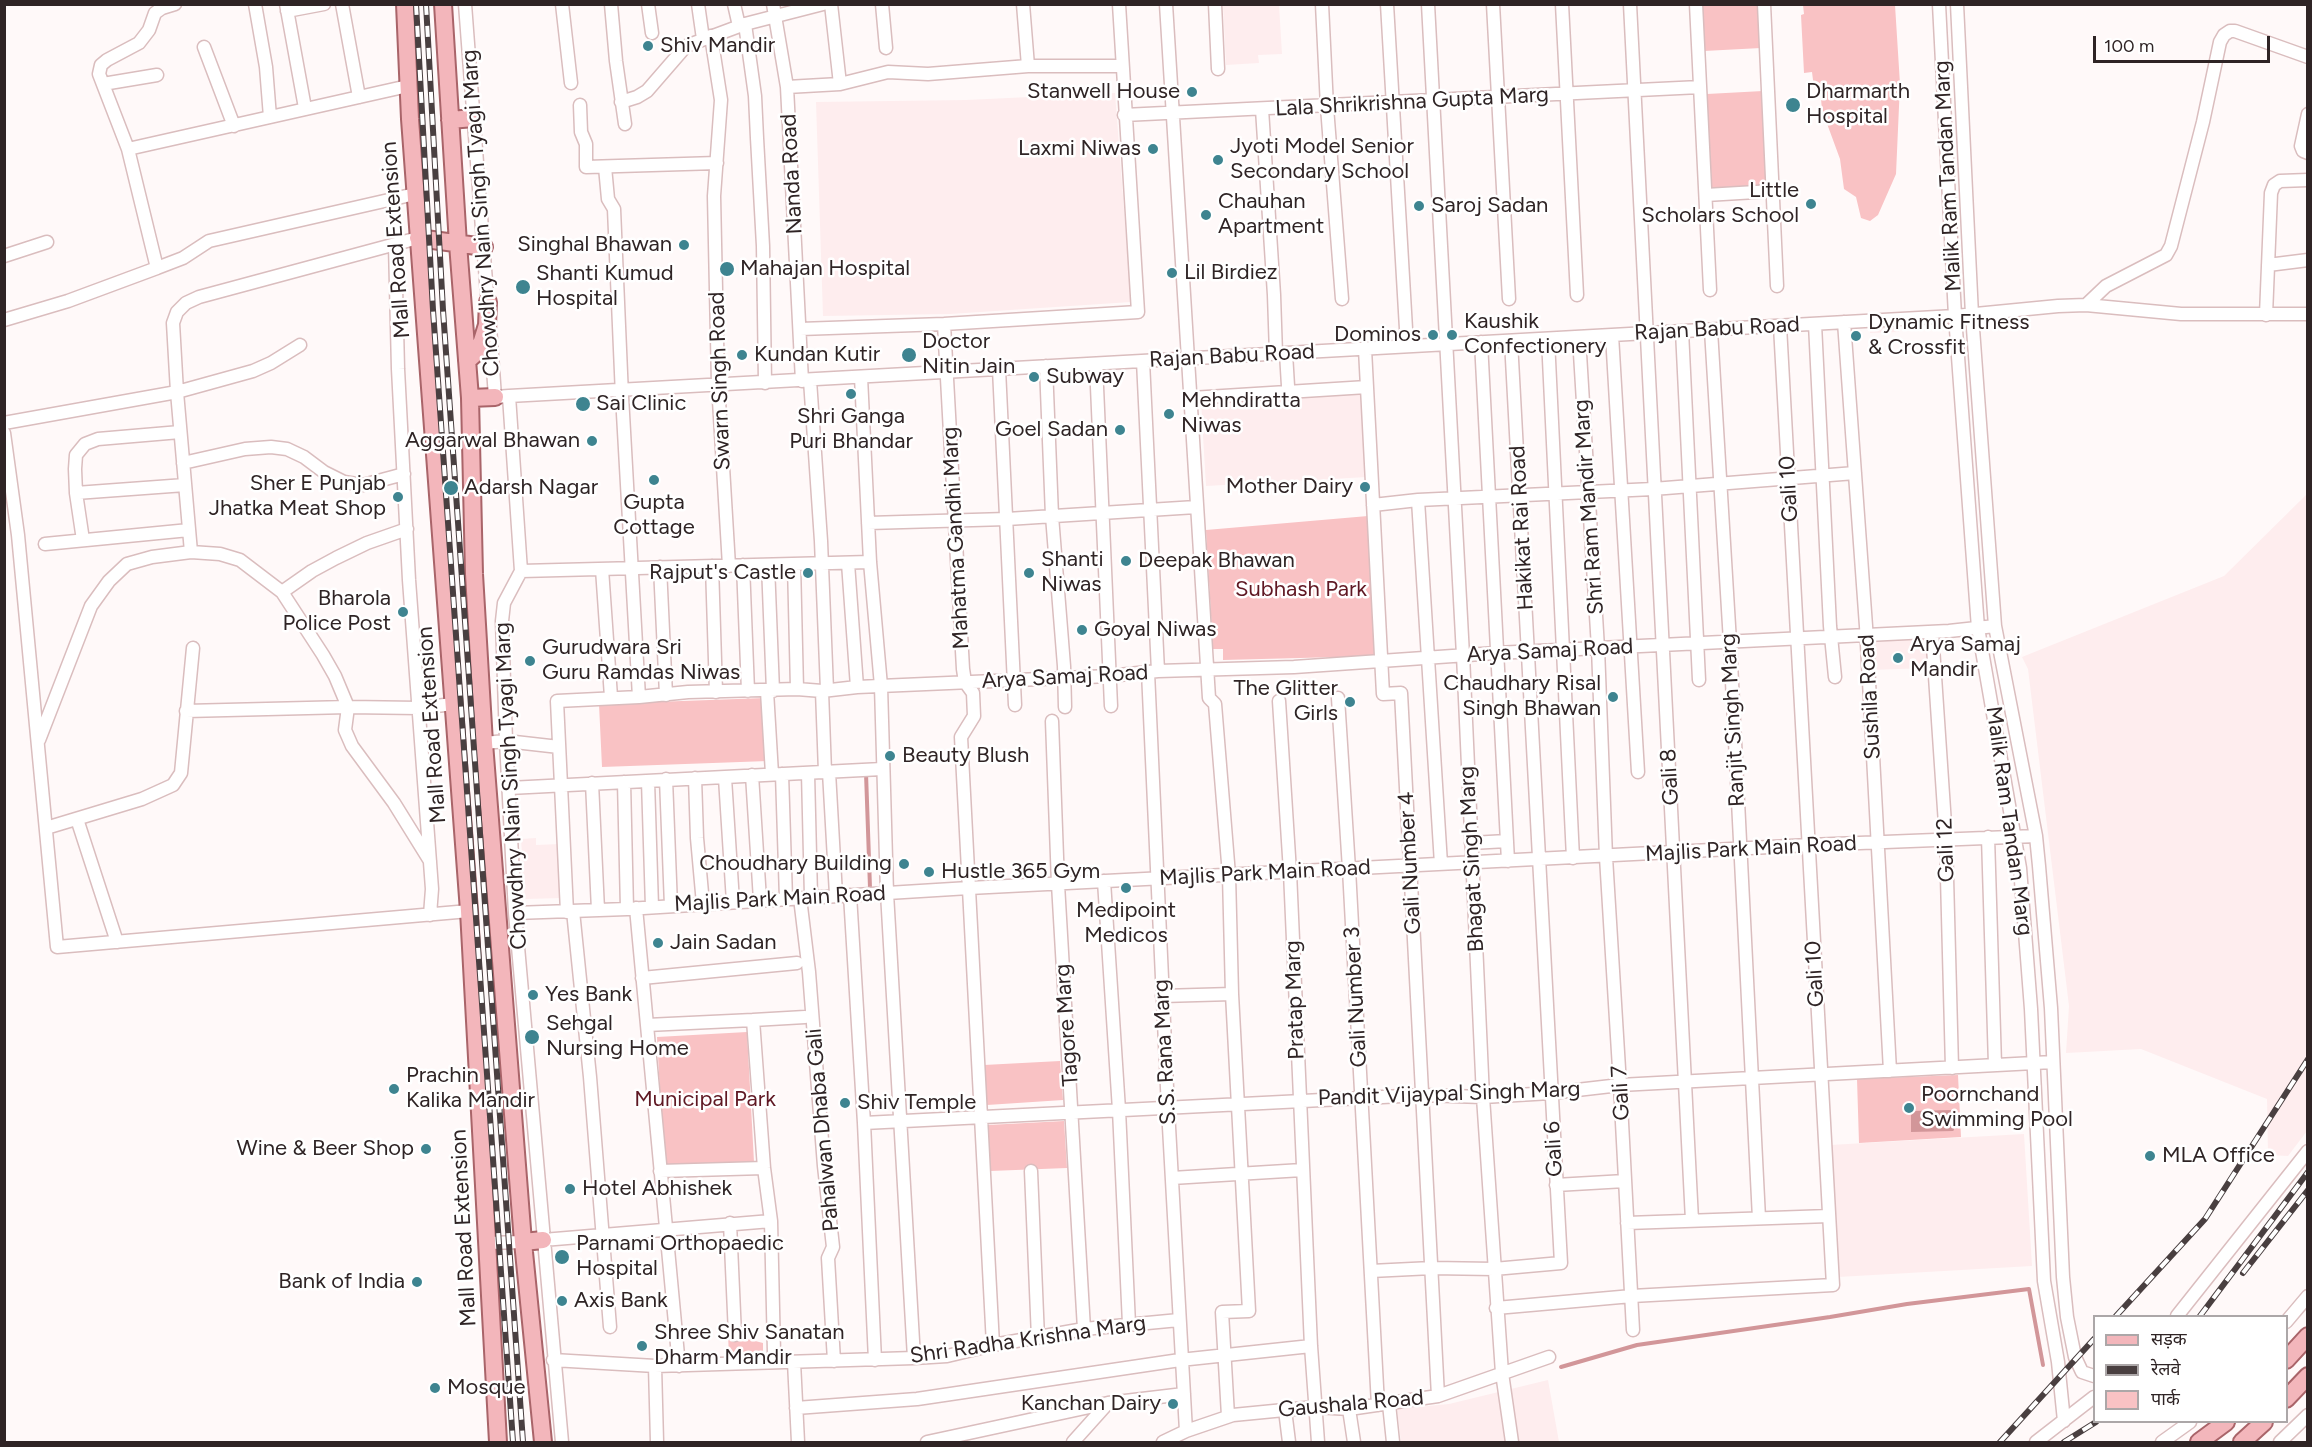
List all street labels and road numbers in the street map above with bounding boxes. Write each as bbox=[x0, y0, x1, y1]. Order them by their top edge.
street label: Chowdhry Nain Singh Tyagi Marg bbox=[456, 49, 506, 377]
street label: Malik Ram Tandan Marg bbox=[1929, 60, 1967, 292]
street label: Lala Shrikrishna Gupta Marg bbox=[1274, 82, 1550, 122]
street label: Nanda Road bbox=[776, 113, 808, 235]
street label: Mall Road Extension bbox=[376, 141, 416, 339]
street label: Swarn Singh Road bbox=[704, 291, 736, 471]
street label: Rajan Babu Road bbox=[1634, 311, 1800, 347]
street label: Rajan Babu Road bbox=[1149, 338, 1315, 374]
street label: Shri Ram Mandir Marg bbox=[1568, 398, 1610, 616]
street label: Mahatma Gandhi Marg bbox=[937, 426, 975, 650]
street label: Hakikat Rai Road bbox=[1504, 445, 1540, 611]
street label: Gali 10 bbox=[1774, 455, 1804, 523]
street label: Chowdhry Nain Singh Tyagi Marg bbox=[489, 622, 533, 950]
street label: Mall Road Extension bbox=[412, 626, 452, 824]
street label: Arya Samaj Road bbox=[1466, 633, 1634, 669]
street label: Ranjit Singh Marg bbox=[1715, 633, 1751, 807]
street label: Sushila Road bbox=[1854, 634, 1886, 760]
street label: Arya Samaj Road bbox=[981, 659, 1149, 695]
street label: Malik Ram Tandan Marg bbox=[1980, 705, 2038, 937]
street label: Gali 8 bbox=[1655, 748, 1685, 806]
street label: Bhagat Singh Marg bbox=[1454, 765, 1490, 953]
street label: Gali Number 4 bbox=[1393, 791, 1427, 935]
street label: Gali 12 bbox=[1932, 817, 1960, 883]
street label: Majlis Park Main Road bbox=[1644, 830, 1858, 868]
street label: Majlis Park Main Road bbox=[1158, 854, 1372, 892]
street label: Majlis Park Main Road bbox=[673, 880, 887, 918]
street label: Gali Number 3 bbox=[1339, 926, 1373, 1068]
street label: Pratap Marg bbox=[1280, 940, 1310, 1060]
street label: Gali 10 bbox=[1800, 940, 1830, 1008]
street label: Tagore Marg bbox=[1050, 963, 1084, 1087]
street label: S.S. Rana Marg bbox=[1148, 979, 1182, 1125]
street label: Pahalwan Dhaba Gali bbox=[801, 1027, 845, 1233]
street label: Gali 7 bbox=[1606, 1065, 1636, 1121]
street label: Pandit Vijaypal Singh Marg bbox=[1317, 1076, 1581, 1112]
street label: Gali 6 bbox=[1539, 1120, 1569, 1178]
street label: Mall Road Extension bbox=[446, 1129, 482, 1327]
street label: Shri Radha Krishna Marg bbox=[908, 1310, 1148, 1370]
street label: Gaushala Road bbox=[1277, 1384, 1425, 1424]

